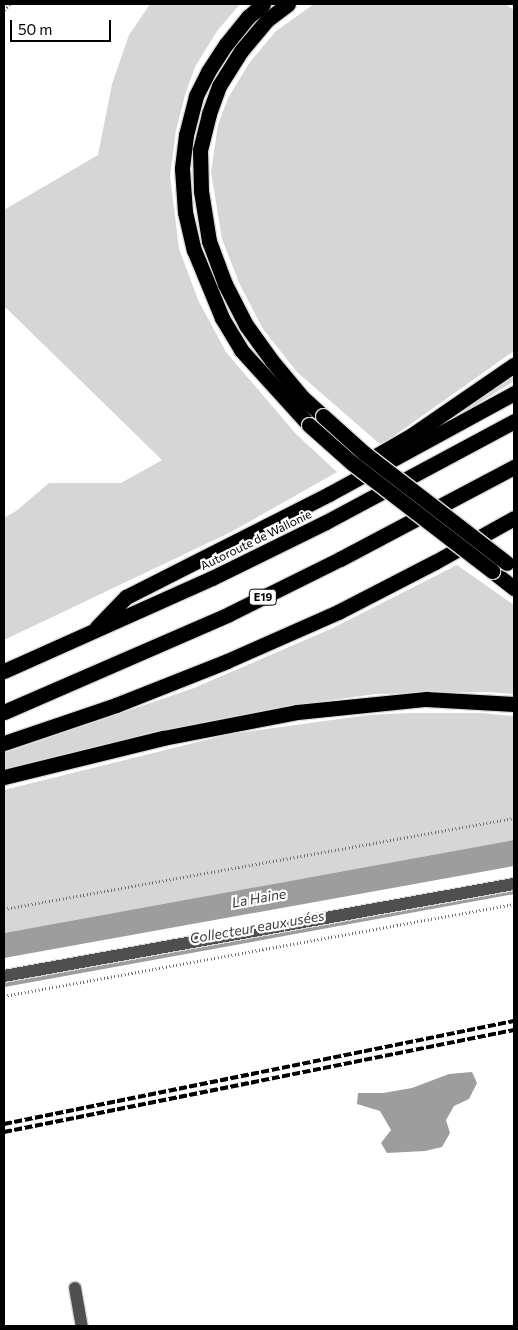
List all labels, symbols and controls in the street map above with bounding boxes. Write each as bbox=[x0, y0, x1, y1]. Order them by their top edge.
scale bar bbox=[12, 10, 114, 42]
text: 50 m bbox=[18, 20, 52, 38]
street label: Autoroute de Wallonie bbox=[198, 507, 314, 573]
road number: E19 bbox=[248, 588, 278, 606]
water label: La Haine bbox=[231, 885, 287, 911]
water label: Collecteur eaux usées bbox=[188, 907, 326, 947]

